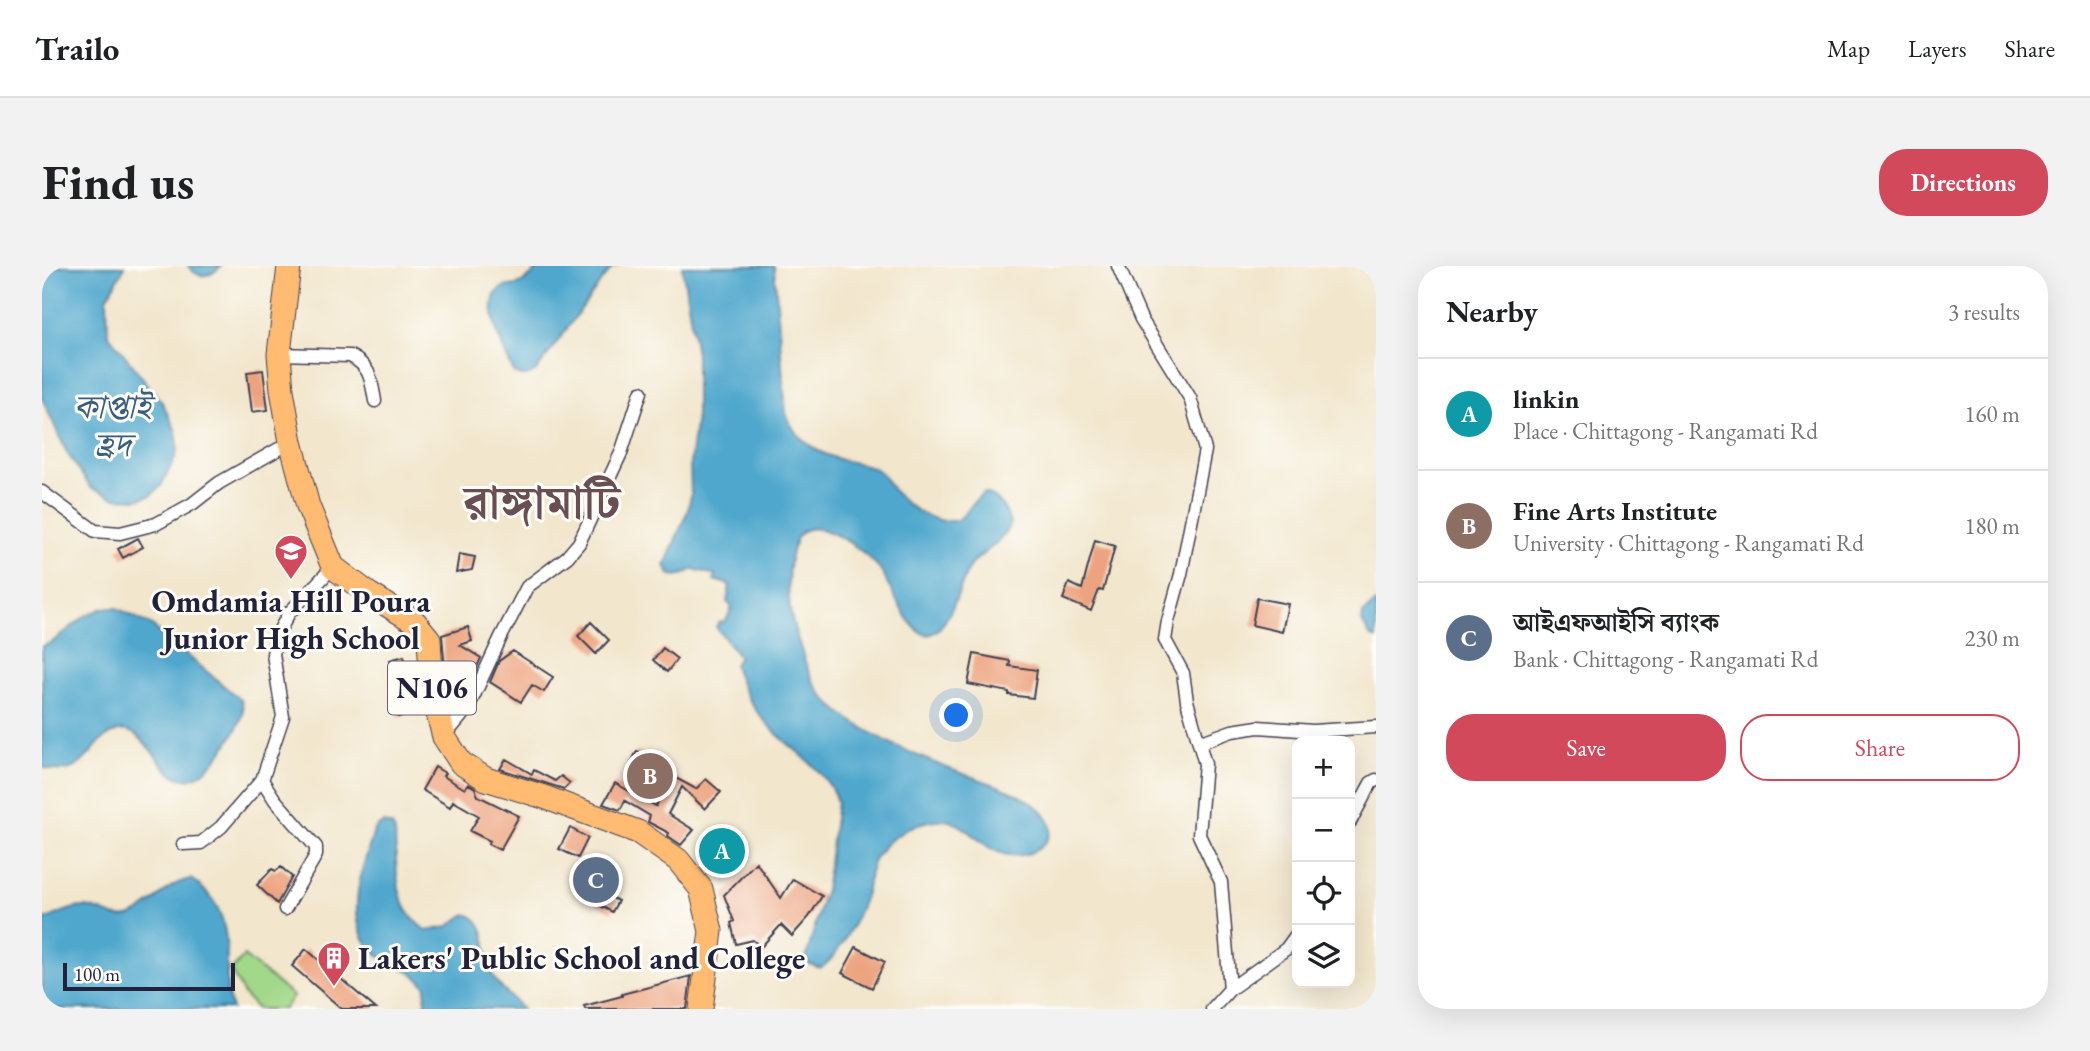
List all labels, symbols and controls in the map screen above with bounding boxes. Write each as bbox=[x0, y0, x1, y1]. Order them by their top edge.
text: Trailo bbox=[35, 27, 119, 70]
text: Map bbox=[1827, 33, 1870, 64]
text: Layers bbox=[1908, 33, 1967, 64]
text: Share bbox=[2005, 33, 2055, 64]
button: Directions bbox=[1879, 149, 2048, 216]
text: Find us bbox=[42, 150, 194, 214]
text: Nearby bbox=[1446, 292, 1538, 331]
text: 3 results bbox=[1948, 297, 2020, 327]
text: linkin bbox=[1513, 382, 1579, 416]
water label: কাপ্তাই হ্রদ bbox=[74, 385, 157, 466]
text: A bbox=[1461, 399, 1477, 429]
text: 160 m bbox=[1964, 399, 2020, 429]
text: Place · Chittagong - Rangamati Rd bbox=[1513, 416, 1818, 446]
district label: রাঙ্গামাটি bbox=[462, 472, 623, 532]
text: Fine Arts Institute bbox=[1513, 494, 1717, 528]
text: B bbox=[1462, 511, 1476, 541]
text: 180 m bbox=[1964, 511, 2020, 541]
text: University · Chittagong - Rangamati Rd bbox=[1513, 528, 1864, 558]
school or university icon: Omdamia Hill Poura Junior High School bbox=[272, 532, 310, 581]
place label: Omdamia Hill Poura Junior High School bbox=[151, 580, 432, 659]
text: আইএফআইসি ব্যাংক bbox=[1513, 605, 1719, 639]
text: C bbox=[1461, 623, 1477, 653]
text: 230 m bbox=[1964, 623, 2020, 653]
text: Bank · Chittagong - Rangamati Rd bbox=[1513, 644, 1818, 674]
road number: N106 bbox=[388, 662, 476, 714]
your location bbox=[939, 698, 973, 732]
button: Save bbox=[1446, 714, 1726, 781]
button: Share bbox=[1740, 714, 2020, 781]
map controls bbox=[1292, 736, 1355, 988]
button: + bbox=[1292, 736, 1355, 799]
pin: B bbox=[627, 750, 673, 802]
button: − bbox=[1292, 799, 1355, 862]
pin: A bbox=[699, 825, 745, 877]
pin: C bbox=[573, 854, 619, 906]
button: locate bbox=[1292, 862, 1355, 925]
button: layers bbox=[1292, 925, 1355, 988]
place label: Lakers' Public School and College bbox=[358, 937, 805, 979]
building icon: Lakers' Public School and College bbox=[315, 939, 353, 988]
scale bar bbox=[63, 960, 234, 992]
text: 100 m bbox=[74, 962, 120, 987]

